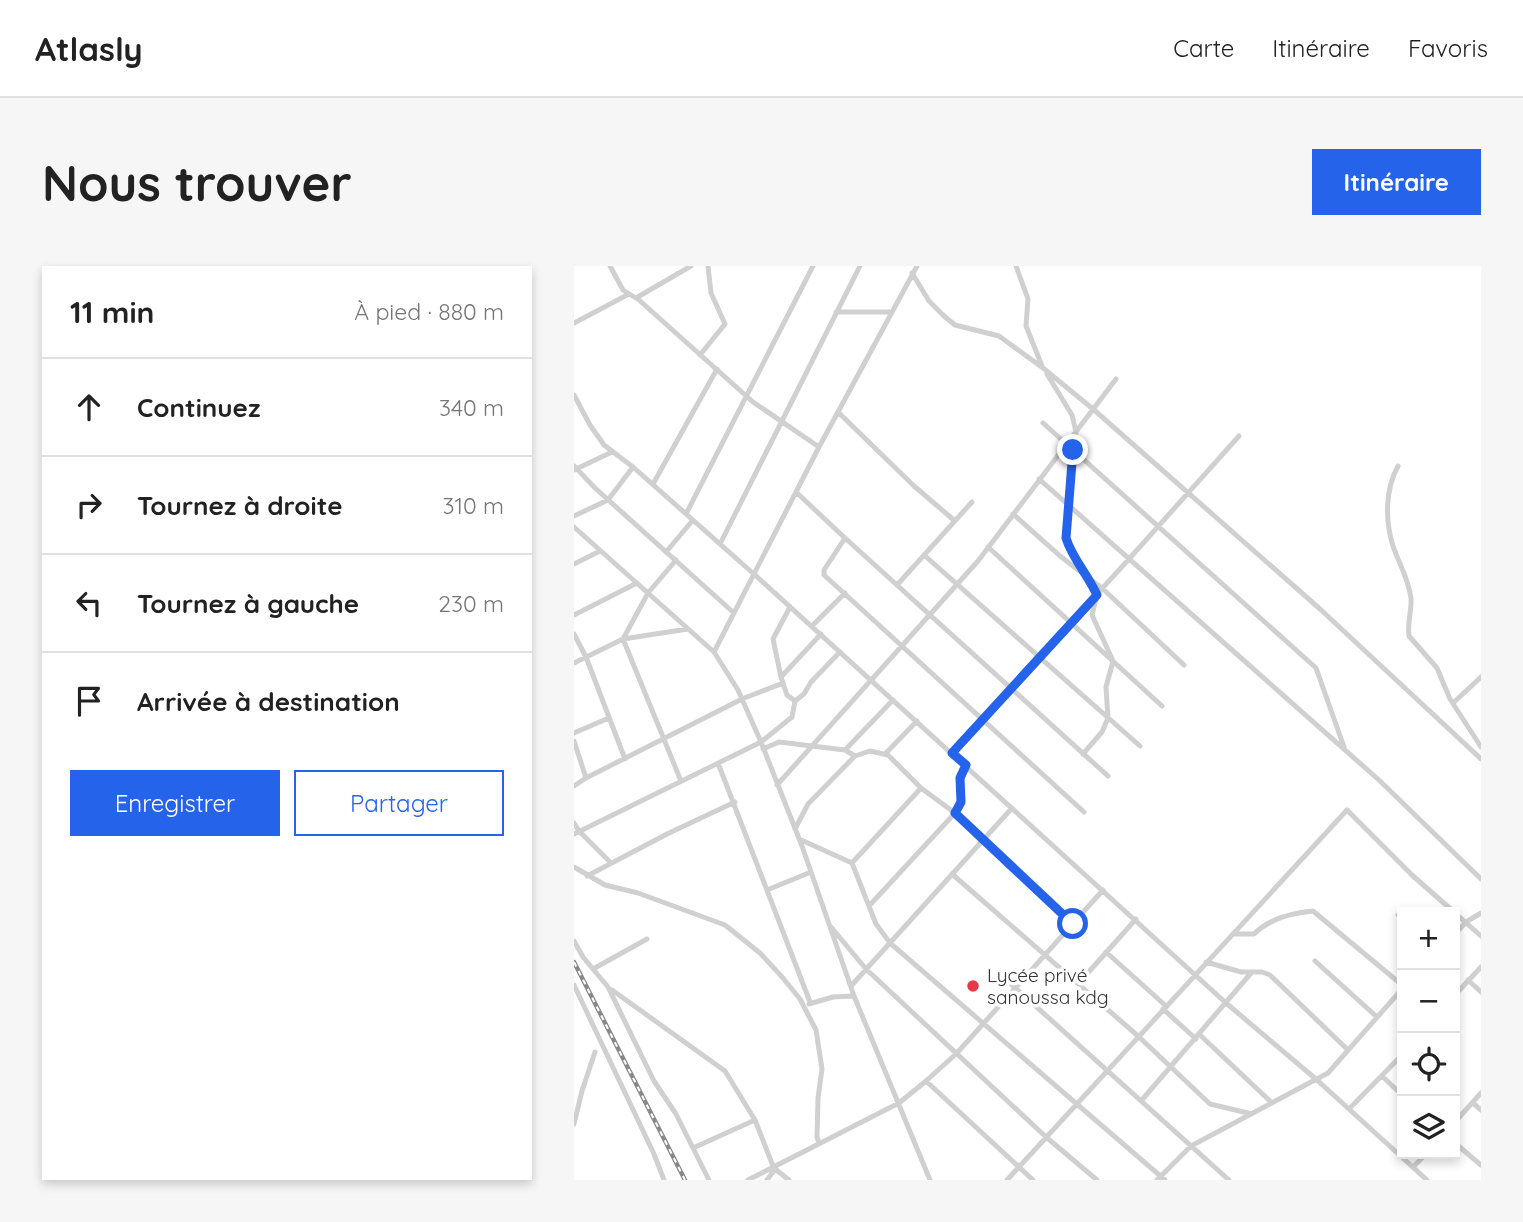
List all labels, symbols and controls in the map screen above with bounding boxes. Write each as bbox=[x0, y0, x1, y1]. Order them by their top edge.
text: Atlasly bbox=[35, 28, 143, 69]
text: Carte bbox=[1173, 33, 1234, 63]
text: Itinéraire bbox=[1272, 33, 1370, 63]
text: Favoris bbox=[1408, 33, 1488, 63]
button: Itinéraire bbox=[1312, 149, 1481, 215]
text: Nous trouver bbox=[42, 152, 352, 213]
text: 11 min bbox=[70, 293, 154, 331]
text: À pied · 880 m bbox=[354, 297, 504, 326]
icon: ahead bbox=[70, 388, 108, 426]
text: Continuez bbox=[137, 391, 260, 424]
text: 340 m bbox=[439, 393, 504, 422]
route end bbox=[1057, 434, 1088, 465]
icon: right bbox=[70, 486, 108, 524]
text: Tournez à droite bbox=[137, 489, 342, 522]
text: 310 m bbox=[442, 491, 504, 520]
icon: left bbox=[70, 584, 108, 622]
text: Tournez à gauche bbox=[137, 587, 359, 620]
text: 230 m bbox=[438, 589, 504, 618]
icon: arrive bbox=[70, 682, 108, 720]
text: Arrivée à destination bbox=[137, 685, 400, 718]
button: Enregistrer bbox=[70, 770, 280, 836]
button: Partager bbox=[294, 770, 504, 836]
map controls bbox=[1397, 907, 1460, 1159]
button: + bbox=[1397, 907, 1460, 970]
route start bbox=[1057, 908, 1088, 939]
place label: Lycée privé sanoussa kdg bbox=[987, 963, 1109, 1009]
button: − bbox=[1397, 970, 1460, 1033]
marker: Lycée privé sanoussa kdg bbox=[965, 978, 981, 994]
button: locate bbox=[1397, 1033, 1460, 1096]
button: layers bbox=[1397, 1096, 1460, 1159]

